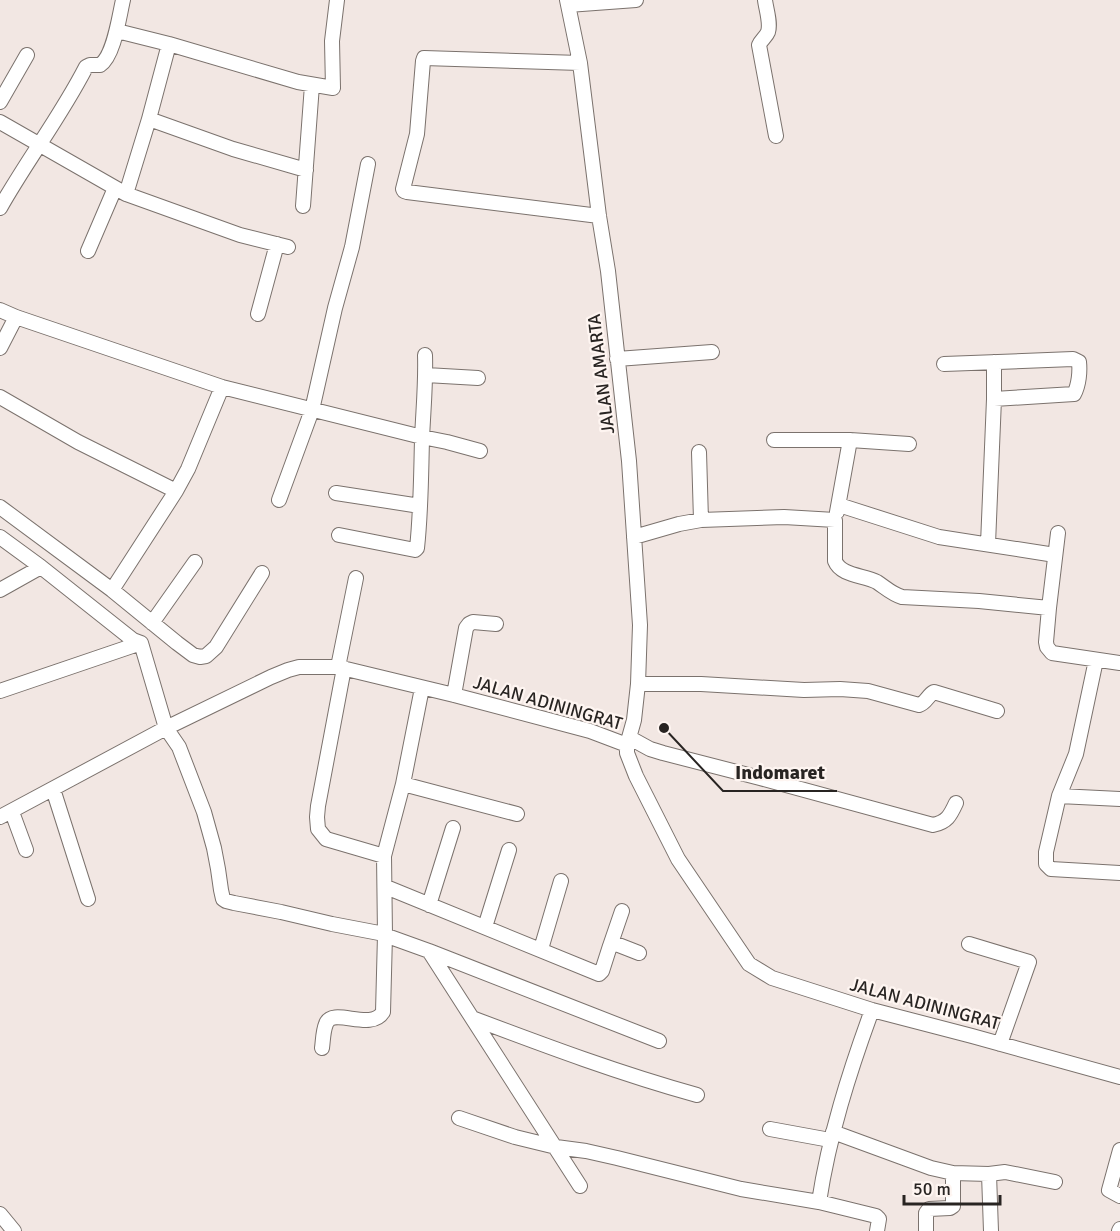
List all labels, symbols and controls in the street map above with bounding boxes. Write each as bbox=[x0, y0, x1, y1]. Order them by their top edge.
street label: JALAN AMARTA bbox=[583, 313, 619, 435]
street label: JALAN ADININGRAT bbox=[471, 671, 625, 735]
callout: Indomaret bbox=[723, 753, 837, 791]
text: Indomaret bbox=[735, 760, 825, 785]
street label: JALAN ADININGRAT bbox=[848, 973, 1002, 1035]
scale bar bbox=[904, 1168, 1000, 1206]
text: 50 m bbox=[913, 1178, 951, 1200]

